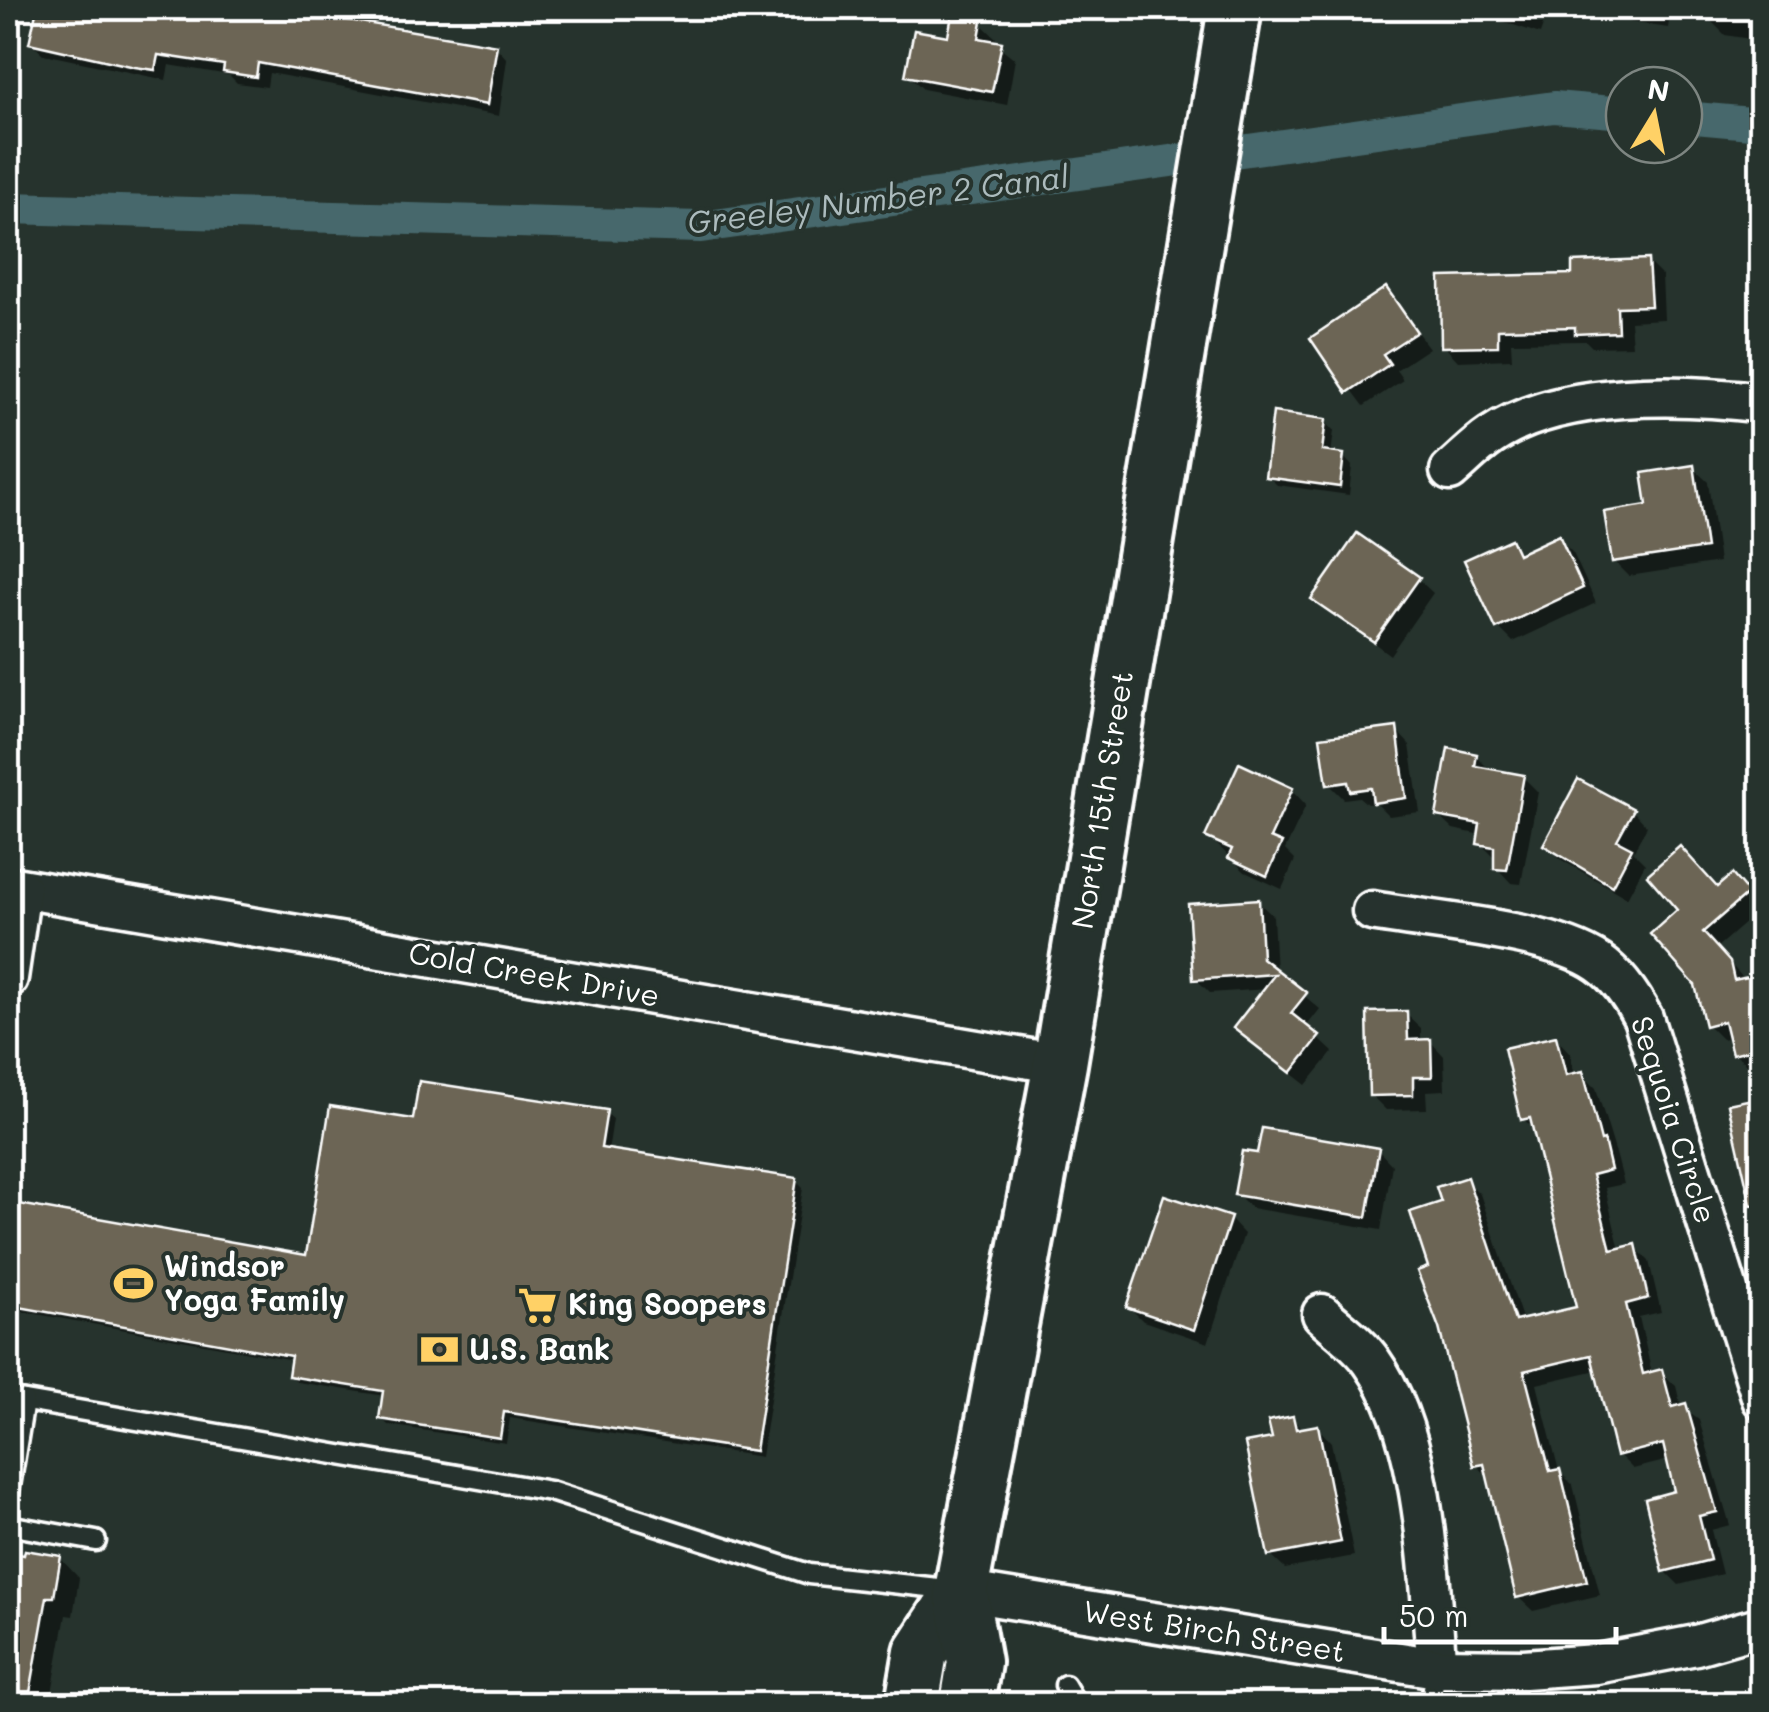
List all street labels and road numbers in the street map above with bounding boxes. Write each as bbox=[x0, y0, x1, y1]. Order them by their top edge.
street label: North 15th Street bbox=[1061, 668, 1141, 932]
street label: Cold Creek Drive bbox=[406, 931, 663, 1015]
street label: Sequoia Circle bbox=[1623, 1011, 1727, 1228]
street label: West Birch Street bbox=[1080, 1590, 1348, 1670]

